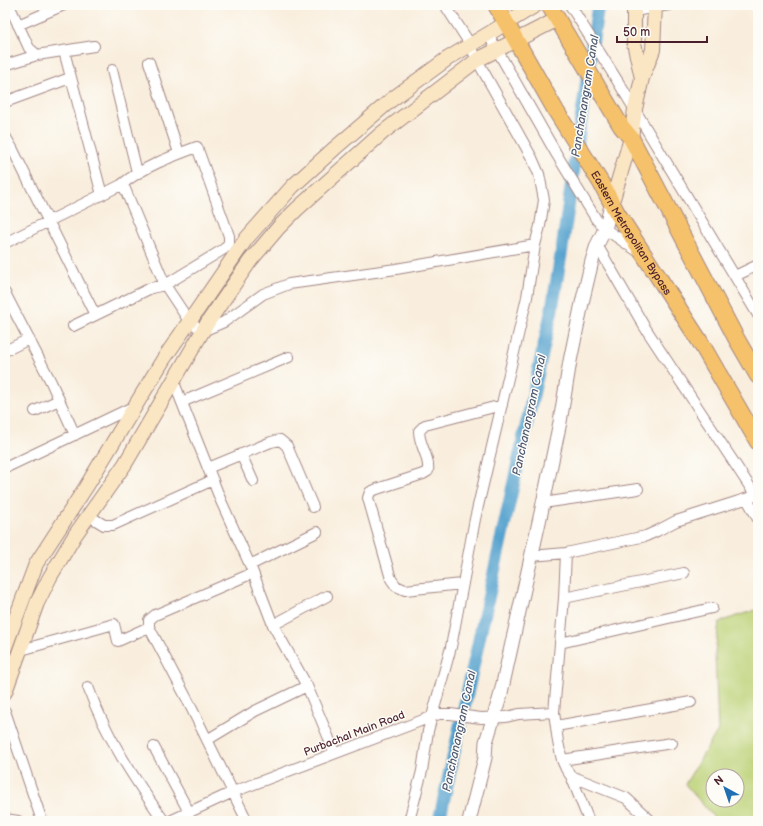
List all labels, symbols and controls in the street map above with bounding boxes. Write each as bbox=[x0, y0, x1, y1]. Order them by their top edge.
scale bar bbox=[617, 18, 707, 44]
text: 50 m bbox=[623, 25, 650, 40]
water label: Panchanangram Canal bbox=[568, 33, 603, 158]
street label: Eastern Metropolitan Bypass bbox=[588, 168, 674, 298]
water label: Panchanangram Canal bbox=[509, 352, 550, 477]
water label: Panchanangram Canal bbox=[439, 668, 480, 793]
street label: Purbachal Main Road bbox=[302, 708, 406, 759]
north arrow bbox=[705, 768, 745, 808]
text: N bbox=[712, 773, 726, 788]

